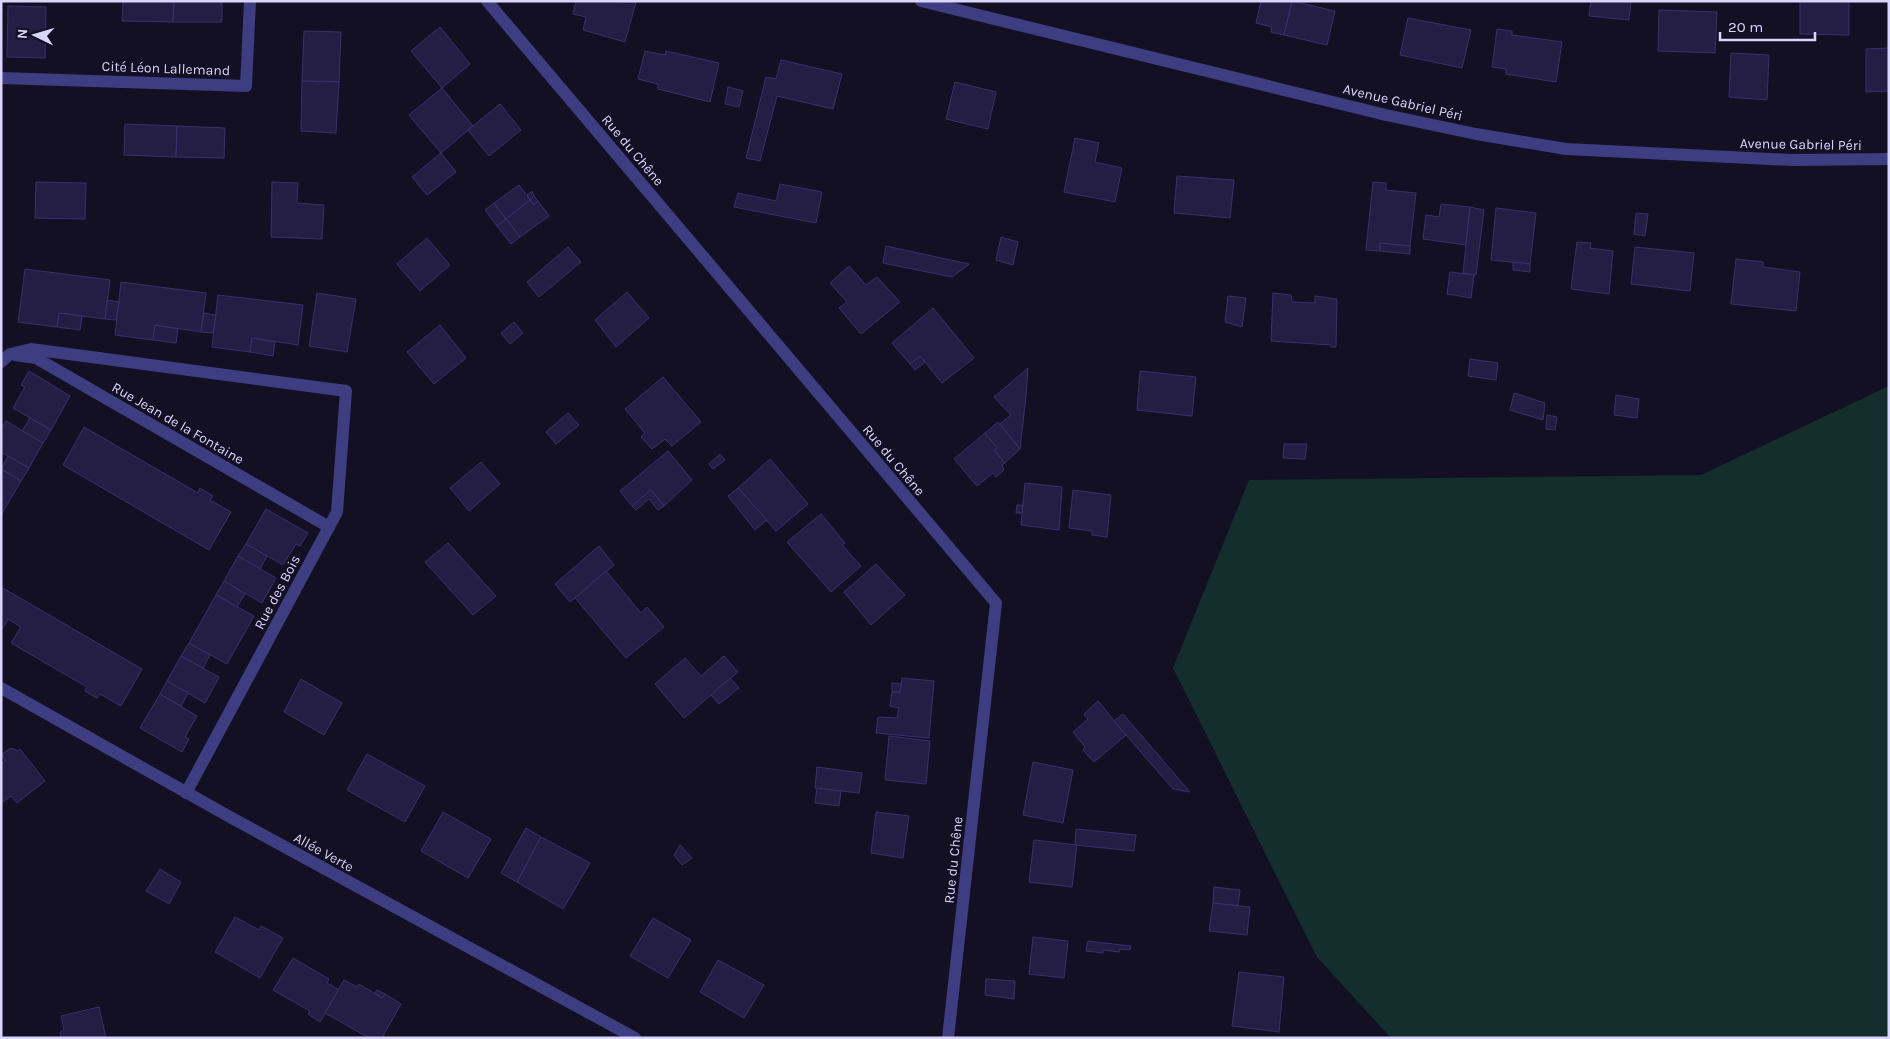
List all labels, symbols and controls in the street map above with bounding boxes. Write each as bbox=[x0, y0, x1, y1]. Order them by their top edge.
north arrow bbox=[10, 10, 60, 60]
scale bar bbox=[1720, 10, 1815, 42]
text: 20 m bbox=[1728, 18, 1763, 36]
text: N bbox=[14, 28, 31, 40]
street label: Cité Léon Lallemand bbox=[101, 58, 231, 79]
street label: Avenue Gabriel Péri bbox=[1341, 80, 1464, 125]
street label: Rue du Chêne bbox=[598, 111, 667, 189]
street label: Avenue Gabriel Péri bbox=[1740, 135, 1862, 154]
street label: Rue Jean de la Fontaine bbox=[109, 379, 247, 468]
street label: Rue du Chêne bbox=[859, 421, 928, 499]
street label: Rue des Bois bbox=[251, 552, 304, 632]
street label: Rue du Chêne bbox=[940, 816, 967, 904]
street label: Allée Verte bbox=[291, 829, 357, 876]

